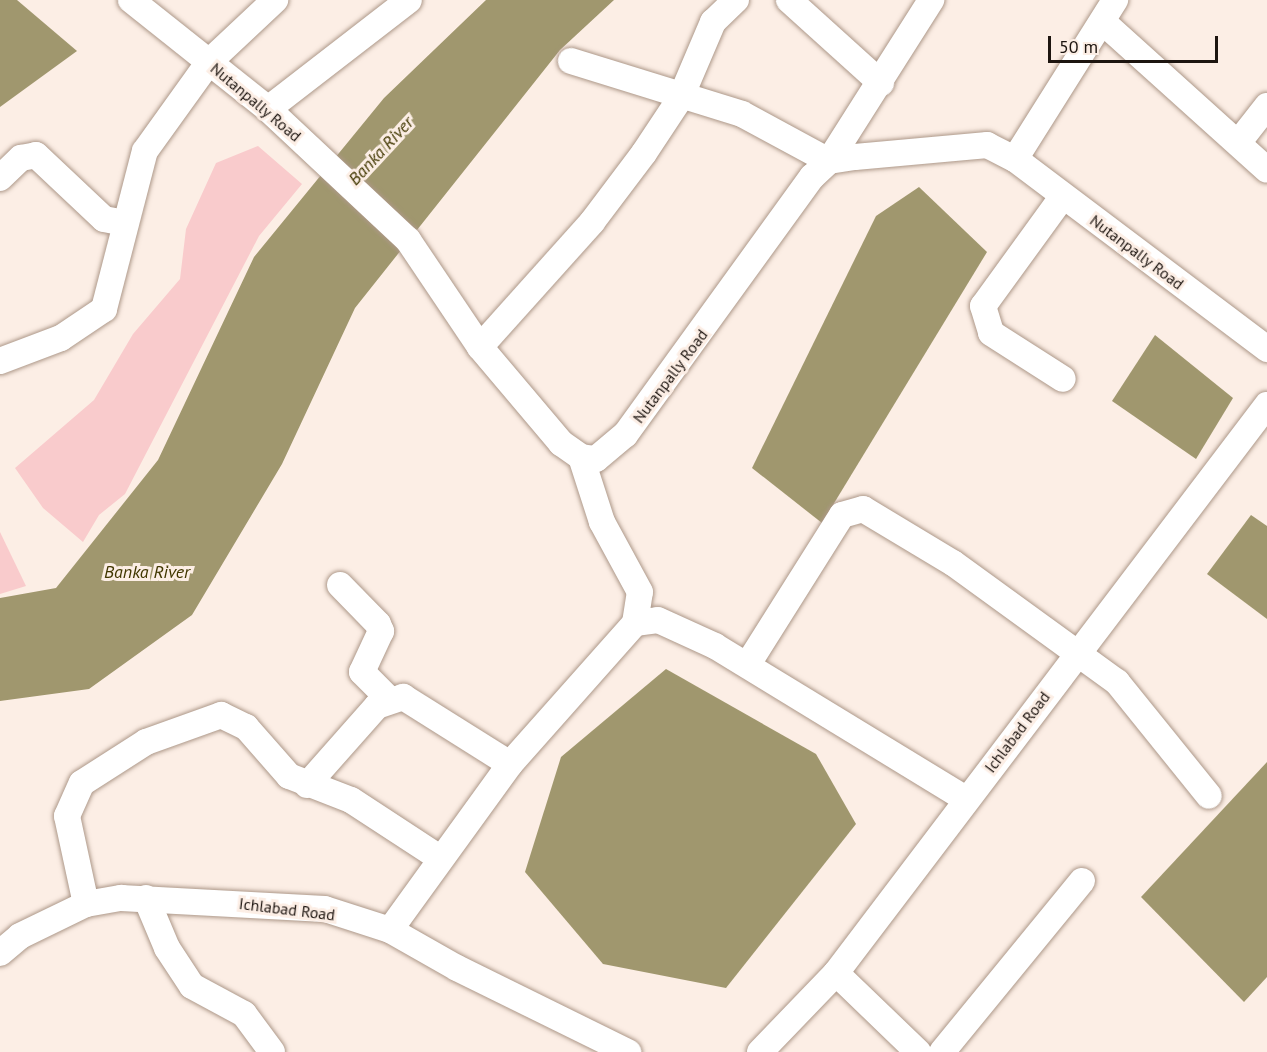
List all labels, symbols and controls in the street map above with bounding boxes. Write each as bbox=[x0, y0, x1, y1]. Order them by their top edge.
scale bar bbox=[1051, 24, 1220, 62]
text: 50 m bbox=[1059, 35, 1098, 58]
street label: Nutanpally Road bbox=[207, 58, 305, 146]
water label: Banka River bbox=[344, 112, 418, 190]
street label: Nutanpally Road bbox=[1086, 210, 1188, 294]
street label: Nutanpally Road bbox=[628, 325, 712, 427]
water label: Banka River bbox=[104, 561, 190, 583]
street label: Ichlabad Road bbox=[980, 688, 1054, 776]
street label: Ichlabad Road bbox=[238, 894, 336, 924]

